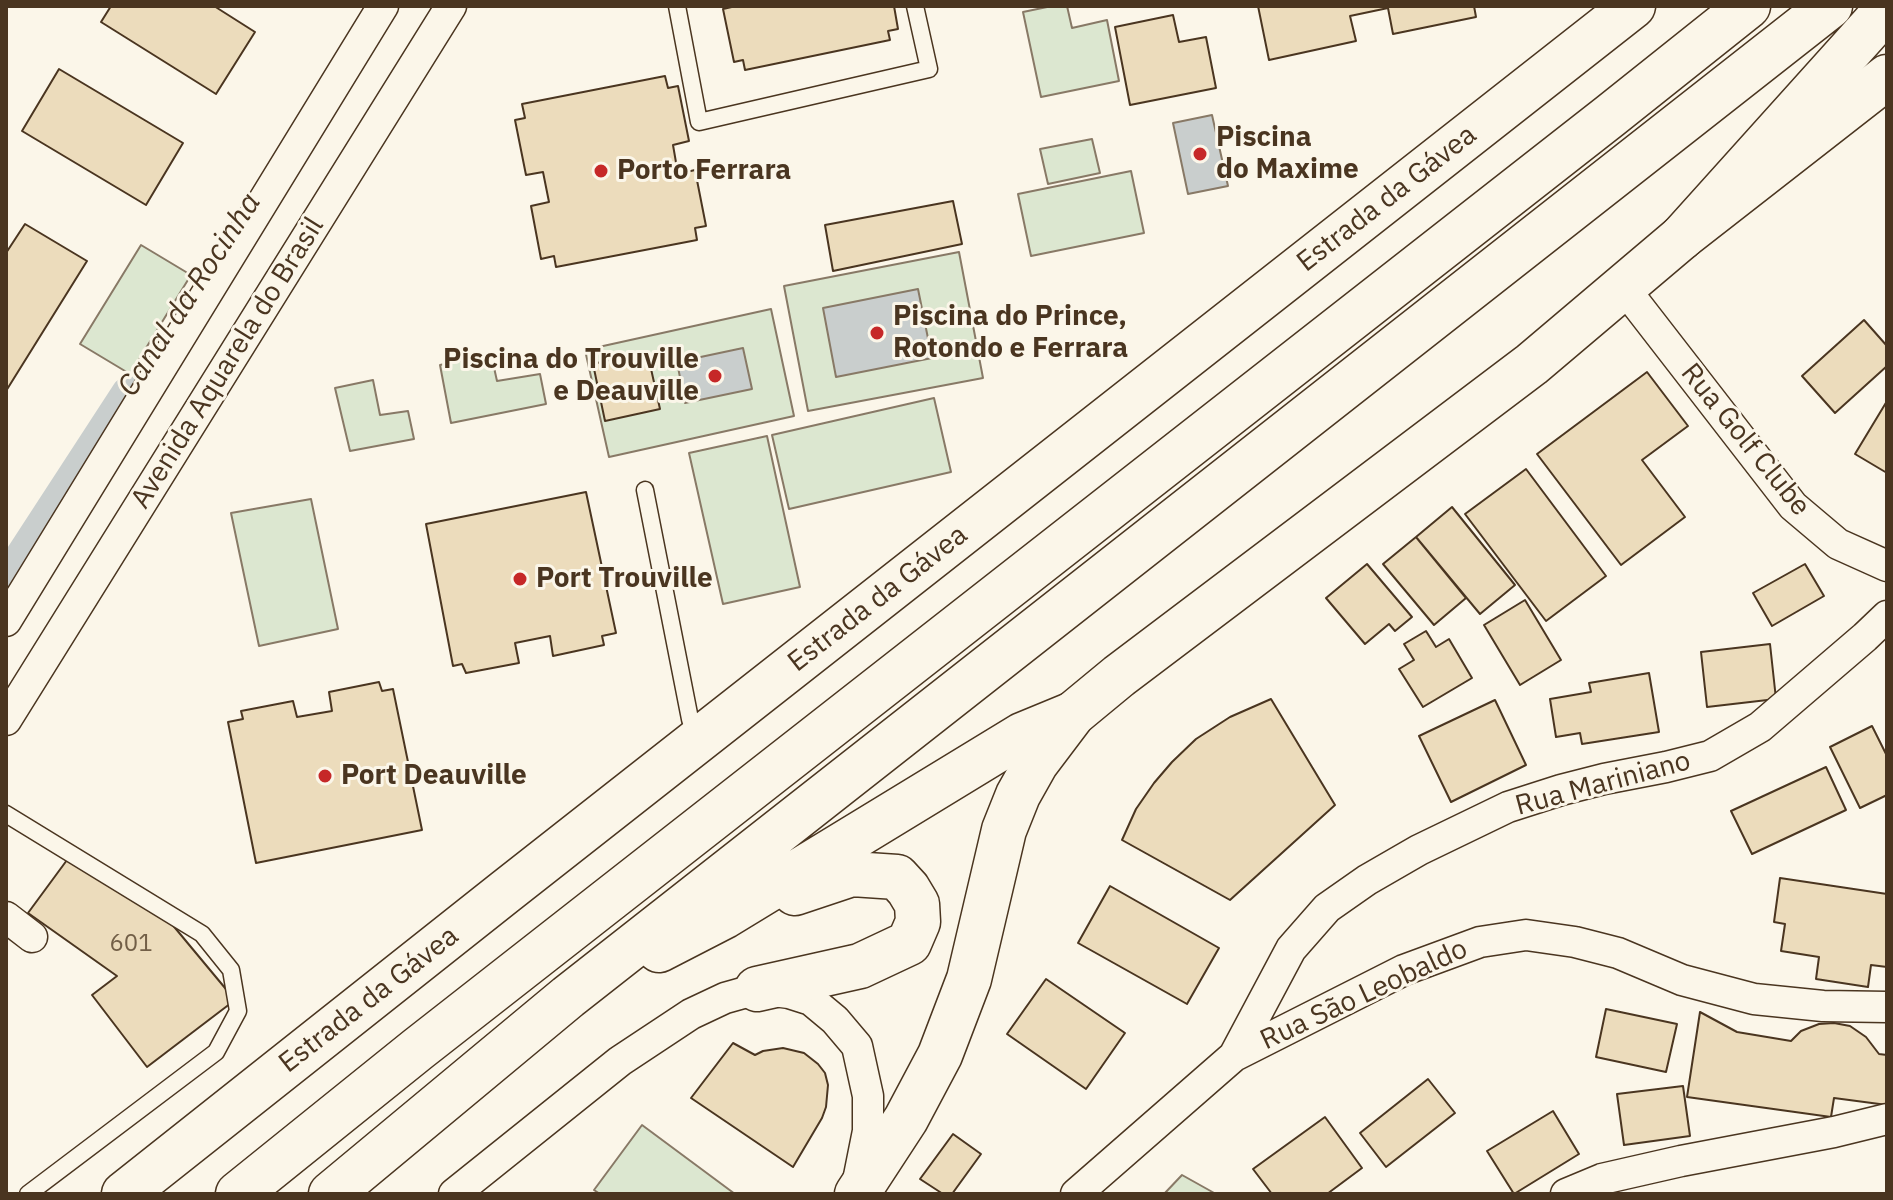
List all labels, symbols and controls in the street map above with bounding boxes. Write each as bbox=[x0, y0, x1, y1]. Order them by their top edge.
street label: Estrada da Gávea bbox=[1291, 119, 1483, 279]
place label: Piscina do Maxime bbox=[1216, 121, 1359, 187]
marker: Piscina do Maxime bbox=[1191, 145, 1209, 163]
place label: Porto Ferrara bbox=[617, 154, 791, 188]
marker: Porto Ferrara bbox=[592, 162, 610, 180]
water label: Canal da Rocinha bbox=[111, 187, 269, 403]
street label: Avenida Aquarela do Brasil bbox=[124, 211, 332, 515]
place label: Piscina do Prince, Rotondo e Ferrara bbox=[893, 300, 1128, 366]
marker: Piscina do Prince, Rotondo e Ferrara bbox=[868, 324, 886, 342]
place label: Piscina do Trouville e Deauville bbox=[443, 343, 699, 409]
street label: Rua Golf Clube bbox=[1673, 357, 1817, 523]
marker: Piscina do Trouville e Deauville bbox=[706, 367, 724, 385]
street label: Estrada da Gávea bbox=[782, 519, 974, 679]
place label: Port Trouville bbox=[536, 562, 713, 596]
marker: Port Trouville bbox=[511, 570, 529, 588]
street label: Rua Mariniano bbox=[1512, 745, 1694, 823]
place label: Port Deauville bbox=[341, 759, 527, 793]
marker: Port Deauville bbox=[316, 767, 334, 785]
street label: Estrada da Gávea bbox=[273, 920, 465, 1080]
house number: 601 bbox=[109, 930, 153, 958]
street label: Rua São Leobaldo bbox=[1255, 932, 1473, 1058]

